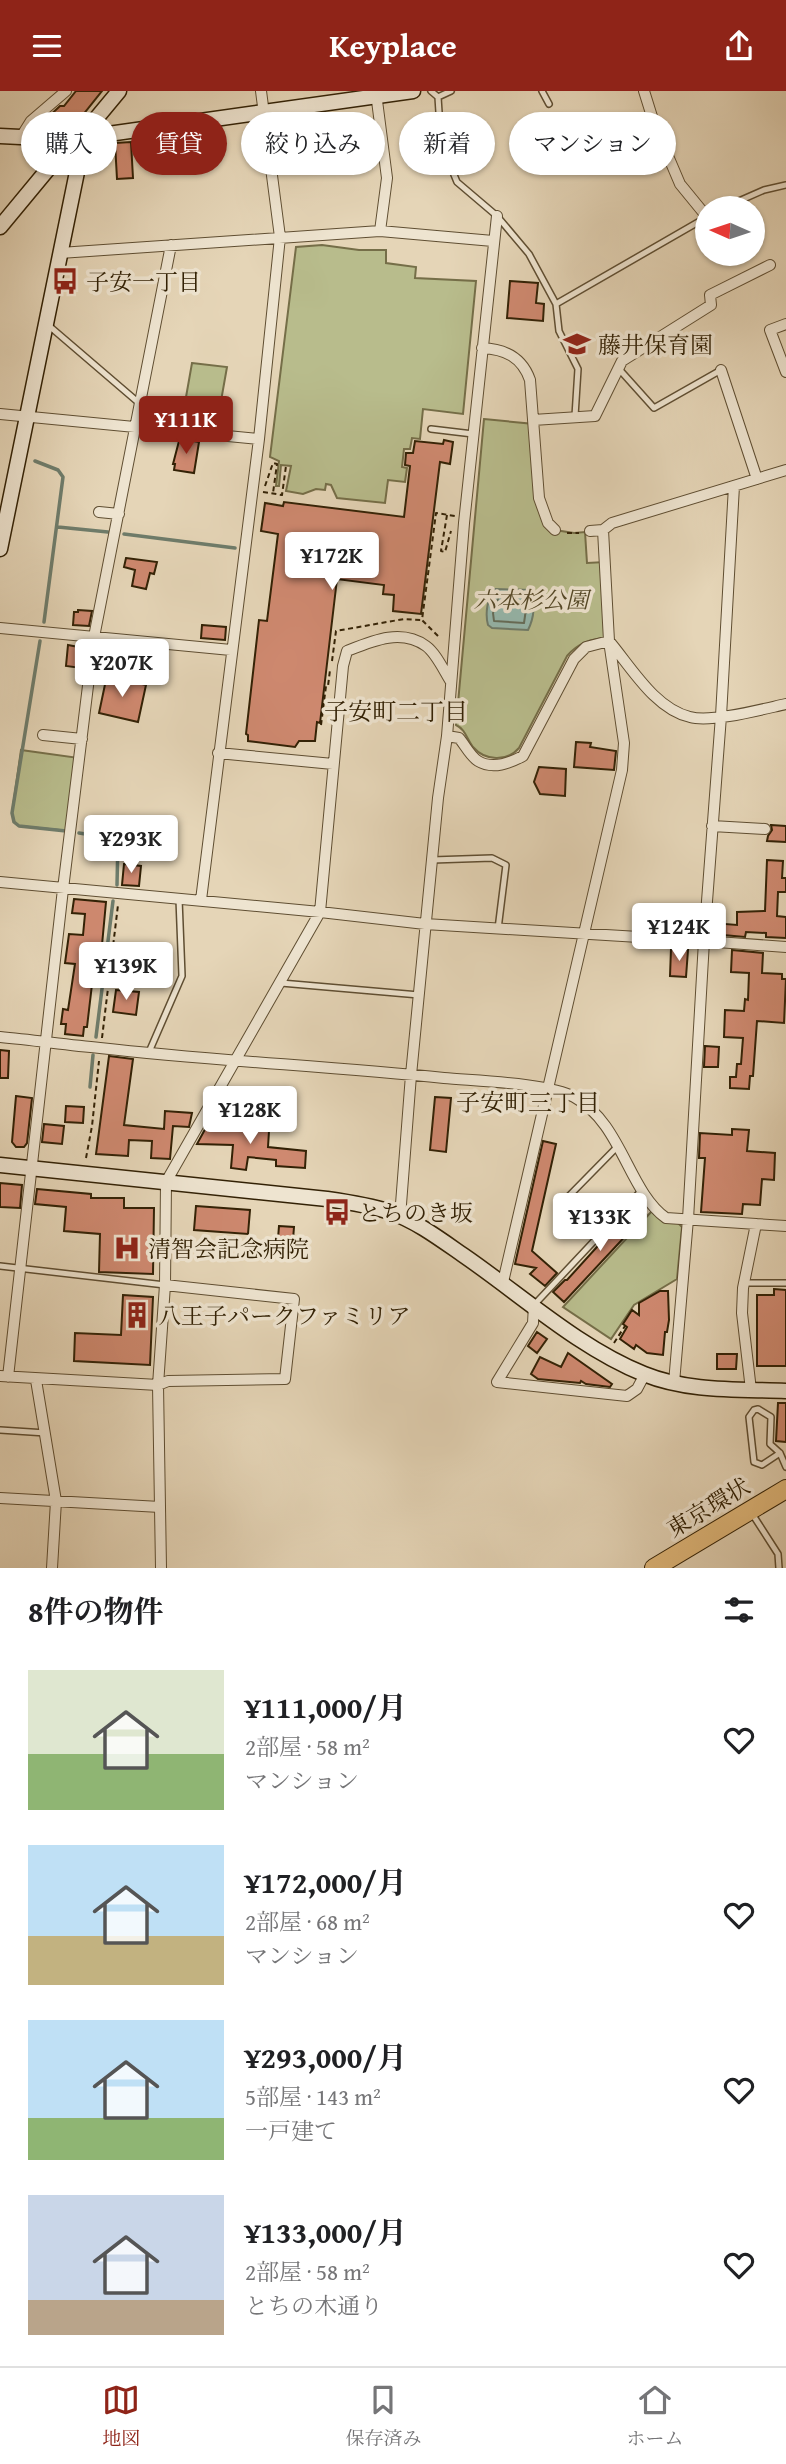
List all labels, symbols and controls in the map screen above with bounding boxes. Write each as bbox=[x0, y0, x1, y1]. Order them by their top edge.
text: Keyplace bbox=[329, 22, 457, 69]
icon: menu bbox=[28, 27, 66, 65]
icon: share bbox=[720, 27, 758, 65]
chip: 購入 bbox=[21, 112, 117, 175]
chip: 賃貸 bbox=[131, 112, 227, 175]
chip: 絞り込み bbox=[241, 112, 385, 175]
chip: 新着 bbox=[399, 112, 495, 175]
chip: マンション bbox=[509, 112, 676, 175]
north arrow bbox=[695, 196, 765, 266]
map controls bbox=[695, 196, 765, 266]
place label: 子安一丁目 bbox=[86, 265, 201, 298]
bus stop icon: 子安一丁目 bbox=[50, 266, 80, 296]
place label: 藤井保育園 bbox=[598, 328, 713, 361]
school or university icon: 藤井保育園 bbox=[562, 329, 592, 359]
pin: ¥111K bbox=[137, 397, 235, 456]
text: ¥111K bbox=[155, 402, 217, 435]
pin: ¥172K bbox=[283, 533, 381, 592]
text: ¥172K bbox=[301, 538, 363, 571]
park label: 六本杉公園 bbox=[474, 583, 593, 616]
pin: ¥207K bbox=[73, 639, 171, 699]
text: ¥207K bbox=[91, 645, 153, 678]
district label: 子安町二丁目 bbox=[324, 694, 468, 729]
pin: ¥293K bbox=[82, 815, 180, 875]
text: ¥293K bbox=[100, 821, 162, 854]
pin: ¥124K bbox=[630, 903, 728, 963]
text: ¥124K bbox=[648, 909, 710, 942]
pin: ¥139K bbox=[77, 943, 175, 1002]
text: ¥139K bbox=[95, 948, 157, 981]
district label: 子安町三丁目 bbox=[456, 1085, 600, 1120]
pin: ¥128K bbox=[201, 1087, 299, 1146]
text: ¥128K bbox=[219, 1092, 281, 1125]
pin: ¥133K bbox=[551, 1193, 649, 1253]
place label: とちのき坂 bbox=[358, 1196, 473, 1229]
bus stop icon: とちのき坂 bbox=[322, 1197, 352, 1227]
text: ¥133K bbox=[569, 1199, 631, 1232]
place label: 清智会記念病院 bbox=[148, 1232, 309, 1265]
hospital icon: 清智会記念病院 bbox=[112, 1233, 142, 1263]
place label: 八王子パークファミリア bbox=[158, 1299, 411, 1332]
building icon: 八王子パークファミリア bbox=[122, 1300, 152, 1330]
street label: 東京環状 bbox=[660, 1469, 756, 1545]
text: 8件の物件 bbox=[28, 1589, 164, 1633]
icon: filters bbox=[720, 1591, 758, 1629]
text: ¥111,000/月 bbox=[245, 1685, 407, 1729]
icon: home bbox=[84, 1698, 168, 1782]
icon: heart bbox=[720, 1721, 758, 1759]
text: 2部屋 · 58 m² bbox=[245, 1730, 370, 1763]
text: マンション bbox=[245, 1764, 359, 1797]
text: ¥172,000/月 bbox=[245, 1860, 407, 1904]
icon: home bbox=[84, 1873, 168, 1957]
icon: heart bbox=[720, 1896, 758, 1934]
text: 2部屋 · 68 m² bbox=[245, 1905, 370, 1938]
text: マンション bbox=[245, 1939, 359, 1972]
text: ¥293,000/月 bbox=[245, 2035, 407, 2079]
icon: home bbox=[84, 2048, 168, 2132]
icon: heart bbox=[720, 2071, 758, 2109]
text: 5部屋 · 143 m² bbox=[245, 2080, 381, 2113]
text: 一戸建て bbox=[245, 2114, 337, 2147]
text: ¥133,000/月 bbox=[245, 2210, 407, 2254]
icon: home bbox=[84, 2223, 168, 2307]
icon: heart bbox=[720, 2246, 758, 2284]
text: 2部屋 · 58 m² bbox=[245, 2255, 370, 2288]
text: とちの木通り bbox=[245, 2289, 383, 2322]
tab: 地図 bbox=[102, 2381, 141, 2452]
tab: 保存済み bbox=[345, 2381, 422, 2452]
tab: ホーム bbox=[626, 2381, 684, 2452]

